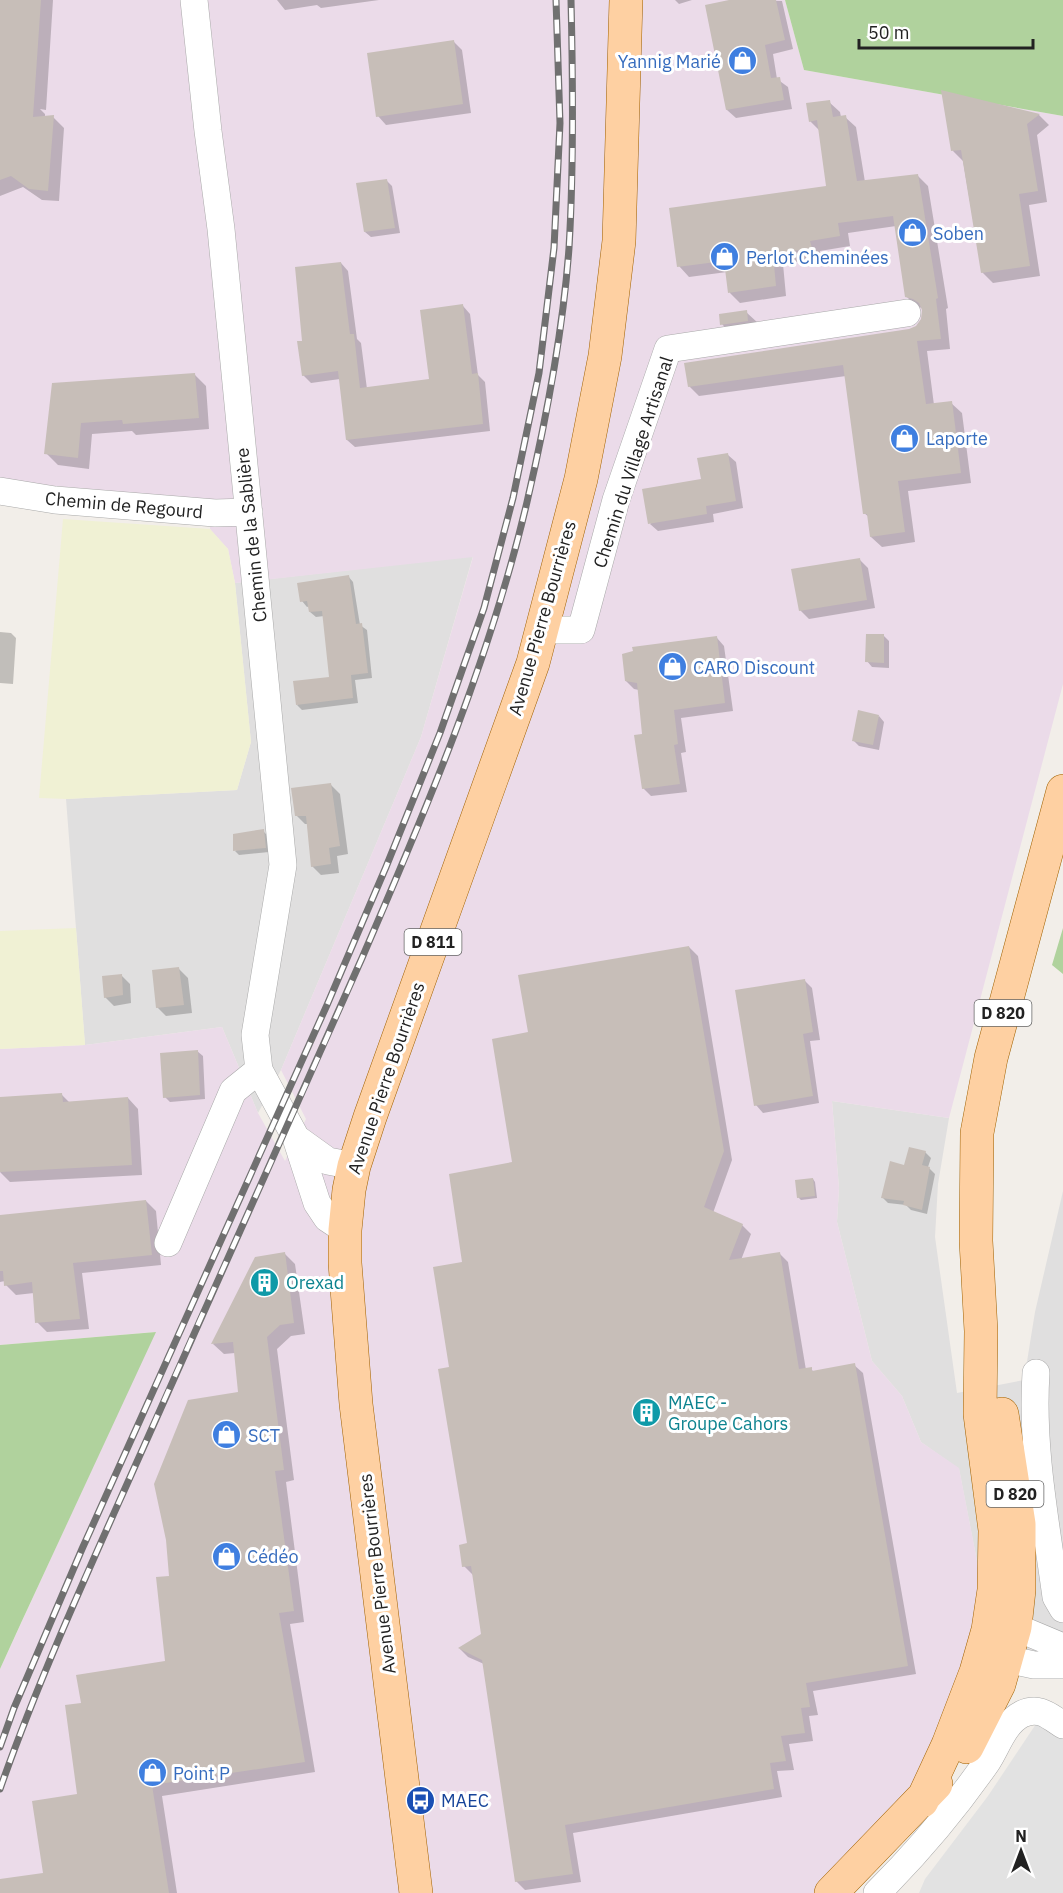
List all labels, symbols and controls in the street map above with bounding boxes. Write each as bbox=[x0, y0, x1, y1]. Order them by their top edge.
scale bar bbox=[859, 12, 1033, 50]
text: 50 m bbox=[868, 21, 910, 44]
shop icon: Yannig Marié bbox=[726, 45, 758, 77]
place label: Yannig Marié bbox=[618, 50, 721, 73]
shop icon: Soben bbox=[896, 217, 928, 249]
place label: Soben bbox=[933, 222, 984, 245]
shop icon: Perlot Cheminées bbox=[709, 241, 741, 273]
place label: Perlot Cheminées bbox=[746, 246, 889, 269]
street label: Chemin du Village Artisanal bbox=[588, 353, 678, 571]
shop icon: Laporte bbox=[889, 422, 921, 454]
place label: Laporte bbox=[926, 427, 988, 450]
street label: Chemin de la Sablière bbox=[230, 446, 272, 623]
street label: Chemin de Regourd bbox=[44, 487, 204, 523]
street label: Avenue Pierre Bourrières bbox=[503, 518, 581, 718]
shop icon: CARO Discount bbox=[656, 651, 688, 683]
place label: CARO Discount bbox=[693, 656, 815, 679]
road number: D 811 bbox=[404, 929, 462, 955]
street label: Avenue Pierre Bourrières bbox=[342, 979, 430, 1177]
road number: D 820 bbox=[974, 1000, 1032, 1026]
building icon: Orexad bbox=[249, 1266, 281, 1298]
place label: Orexad bbox=[286, 1271, 344, 1294]
place label: MAEC - Groupe Cahors bbox=[668, 1391, 788, 1435]
building icon: MAEC - Groupe Cahors bbox=[631, 1396, 663, 1428]
shop icon: SCT bbox=[211, 1419, 243, 1451]
place label: SCT bbox=[248, 1424, 280, 1447]
street label: Avenue Pierre Bourrières bbox=[353, 1472, 401, 1676]
road number: D 820 bbox=[986, 1481, 1044, 1507]
shop icon: Cédéo bbox=[210, 1540, 242, 1572]
place label: Cédéo bbox=[247, 1545, 298, 1568]
shop icon: Point P bbox=[136, 1757, 168, 1789]
place label: Point P bbox=[173, 1762, 230, 1785]
bus stop icon: MAEC bbox=[404, 1784, 436, 1816]
place label: MAEC bbox=[441, 1789, 489, 1812]
north arrow bbox=[991, 1821, 1051, 1881]
text: N bbox=[1015, 1826, 1027, 1846]

